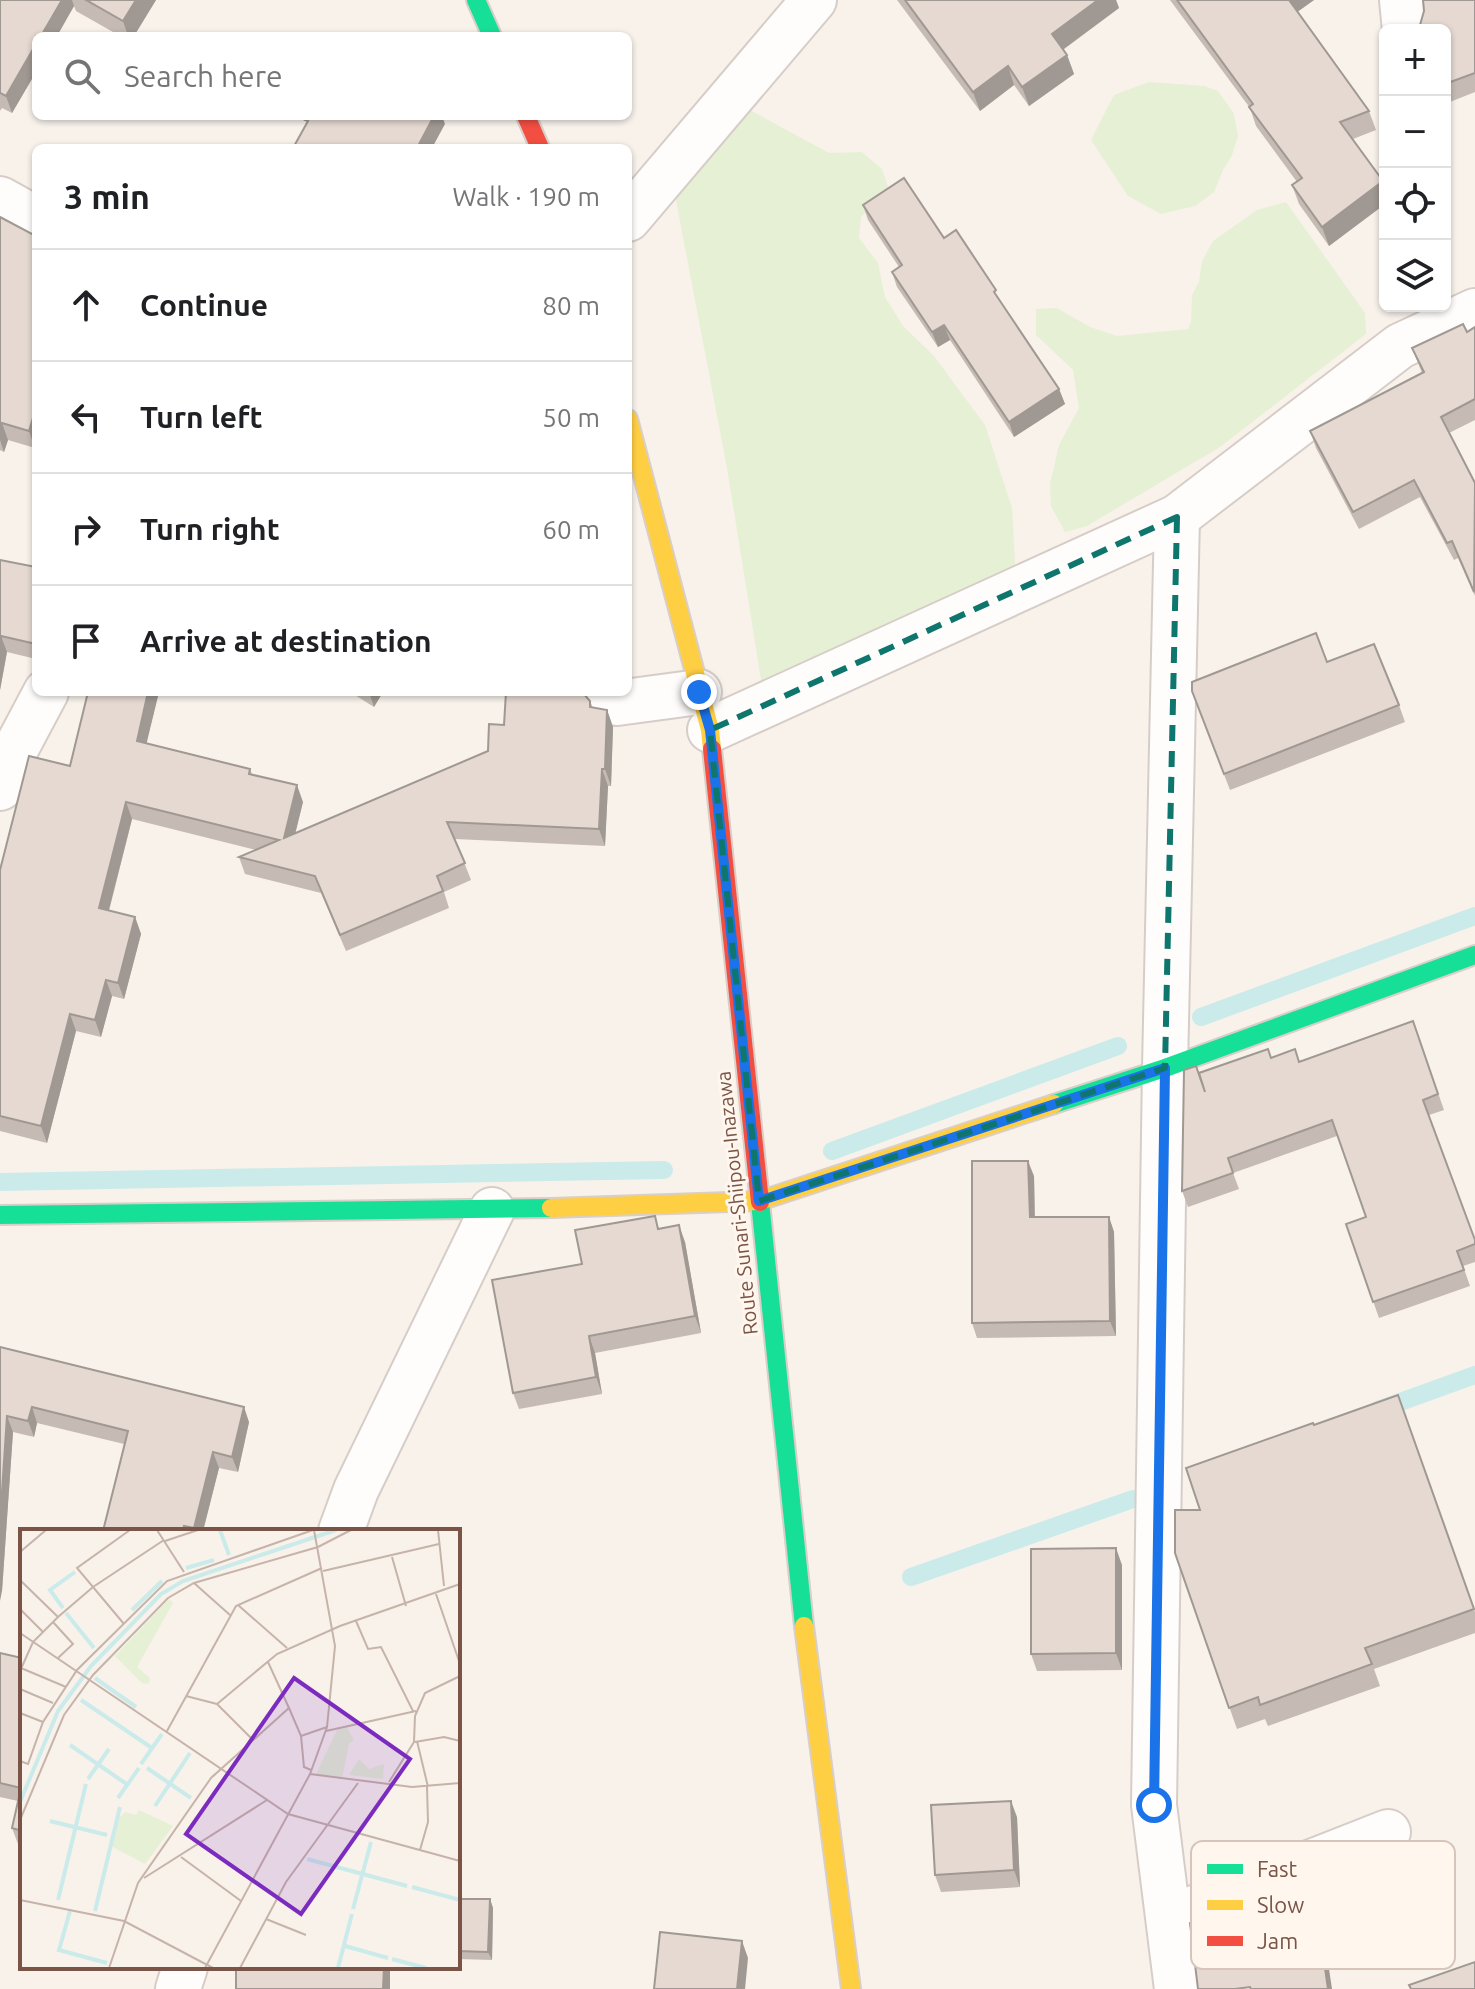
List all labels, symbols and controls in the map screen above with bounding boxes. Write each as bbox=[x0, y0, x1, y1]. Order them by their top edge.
map controls bbox=[1379, 24, 1451, 312]
button: + bbox=[1379, 24, 1451, 96]
search box bbox=[32, 32, 632, 120]
icon: search bbox=[60, 54, 104, 98]
text: Search here bbox=[124, 59, 283, 93]
button: − bbox=[1379, 96, 1451, 168]
button: locate bbox=[1379, 168, 1451, 240]
text: 3 min bbox=[64, 177, 150, 215]
text: Walk · 190 m bbox=[452, 182, 600, 211]
button: layers bbox=[1379, 240, 1451, 312]
icon: ahead bbox=[64, 283, 108, 327]
text: Continue bbox=[140, 288, 268, 322]
text: 80 m bbox=[542, 291, 600, 320]
icon: left bbox=[64, 395, 108, 439]
text: Turn left bbox=[140, 400, 262, 434]
text: 50 m bbox=[542, 403, 600, 432]
icon: right bbox=[64, 507, 108, 551]
text: Turn right bbox=[140, 512, 280, 546]
text: 60 m bbox=[542, 515, 600, 544]
icon: arrive bbox=[64, 619, 108, 663]
text: Arrive at destination bbox=[140, 624, 432, 658]
route end bbox=[681, 674, 717, 710]
street label: Route Sunari-Shiipou-Inazawa bbox=[711, 1070, 762, 1336]
inset map bbox=[20, 1529, 460, 1969]
route start bbox=[1136, 1787, 1172, 1823]
legend bbox=[1191, 1841, 1455, 1969]
text: Fast bbox=[1257, 1856, 1298, 1881]
text: Slow bbox=[1257, 1892, 1304, 1917]
text: Jam bbox=[1257, 1928, 1298, 1953]

